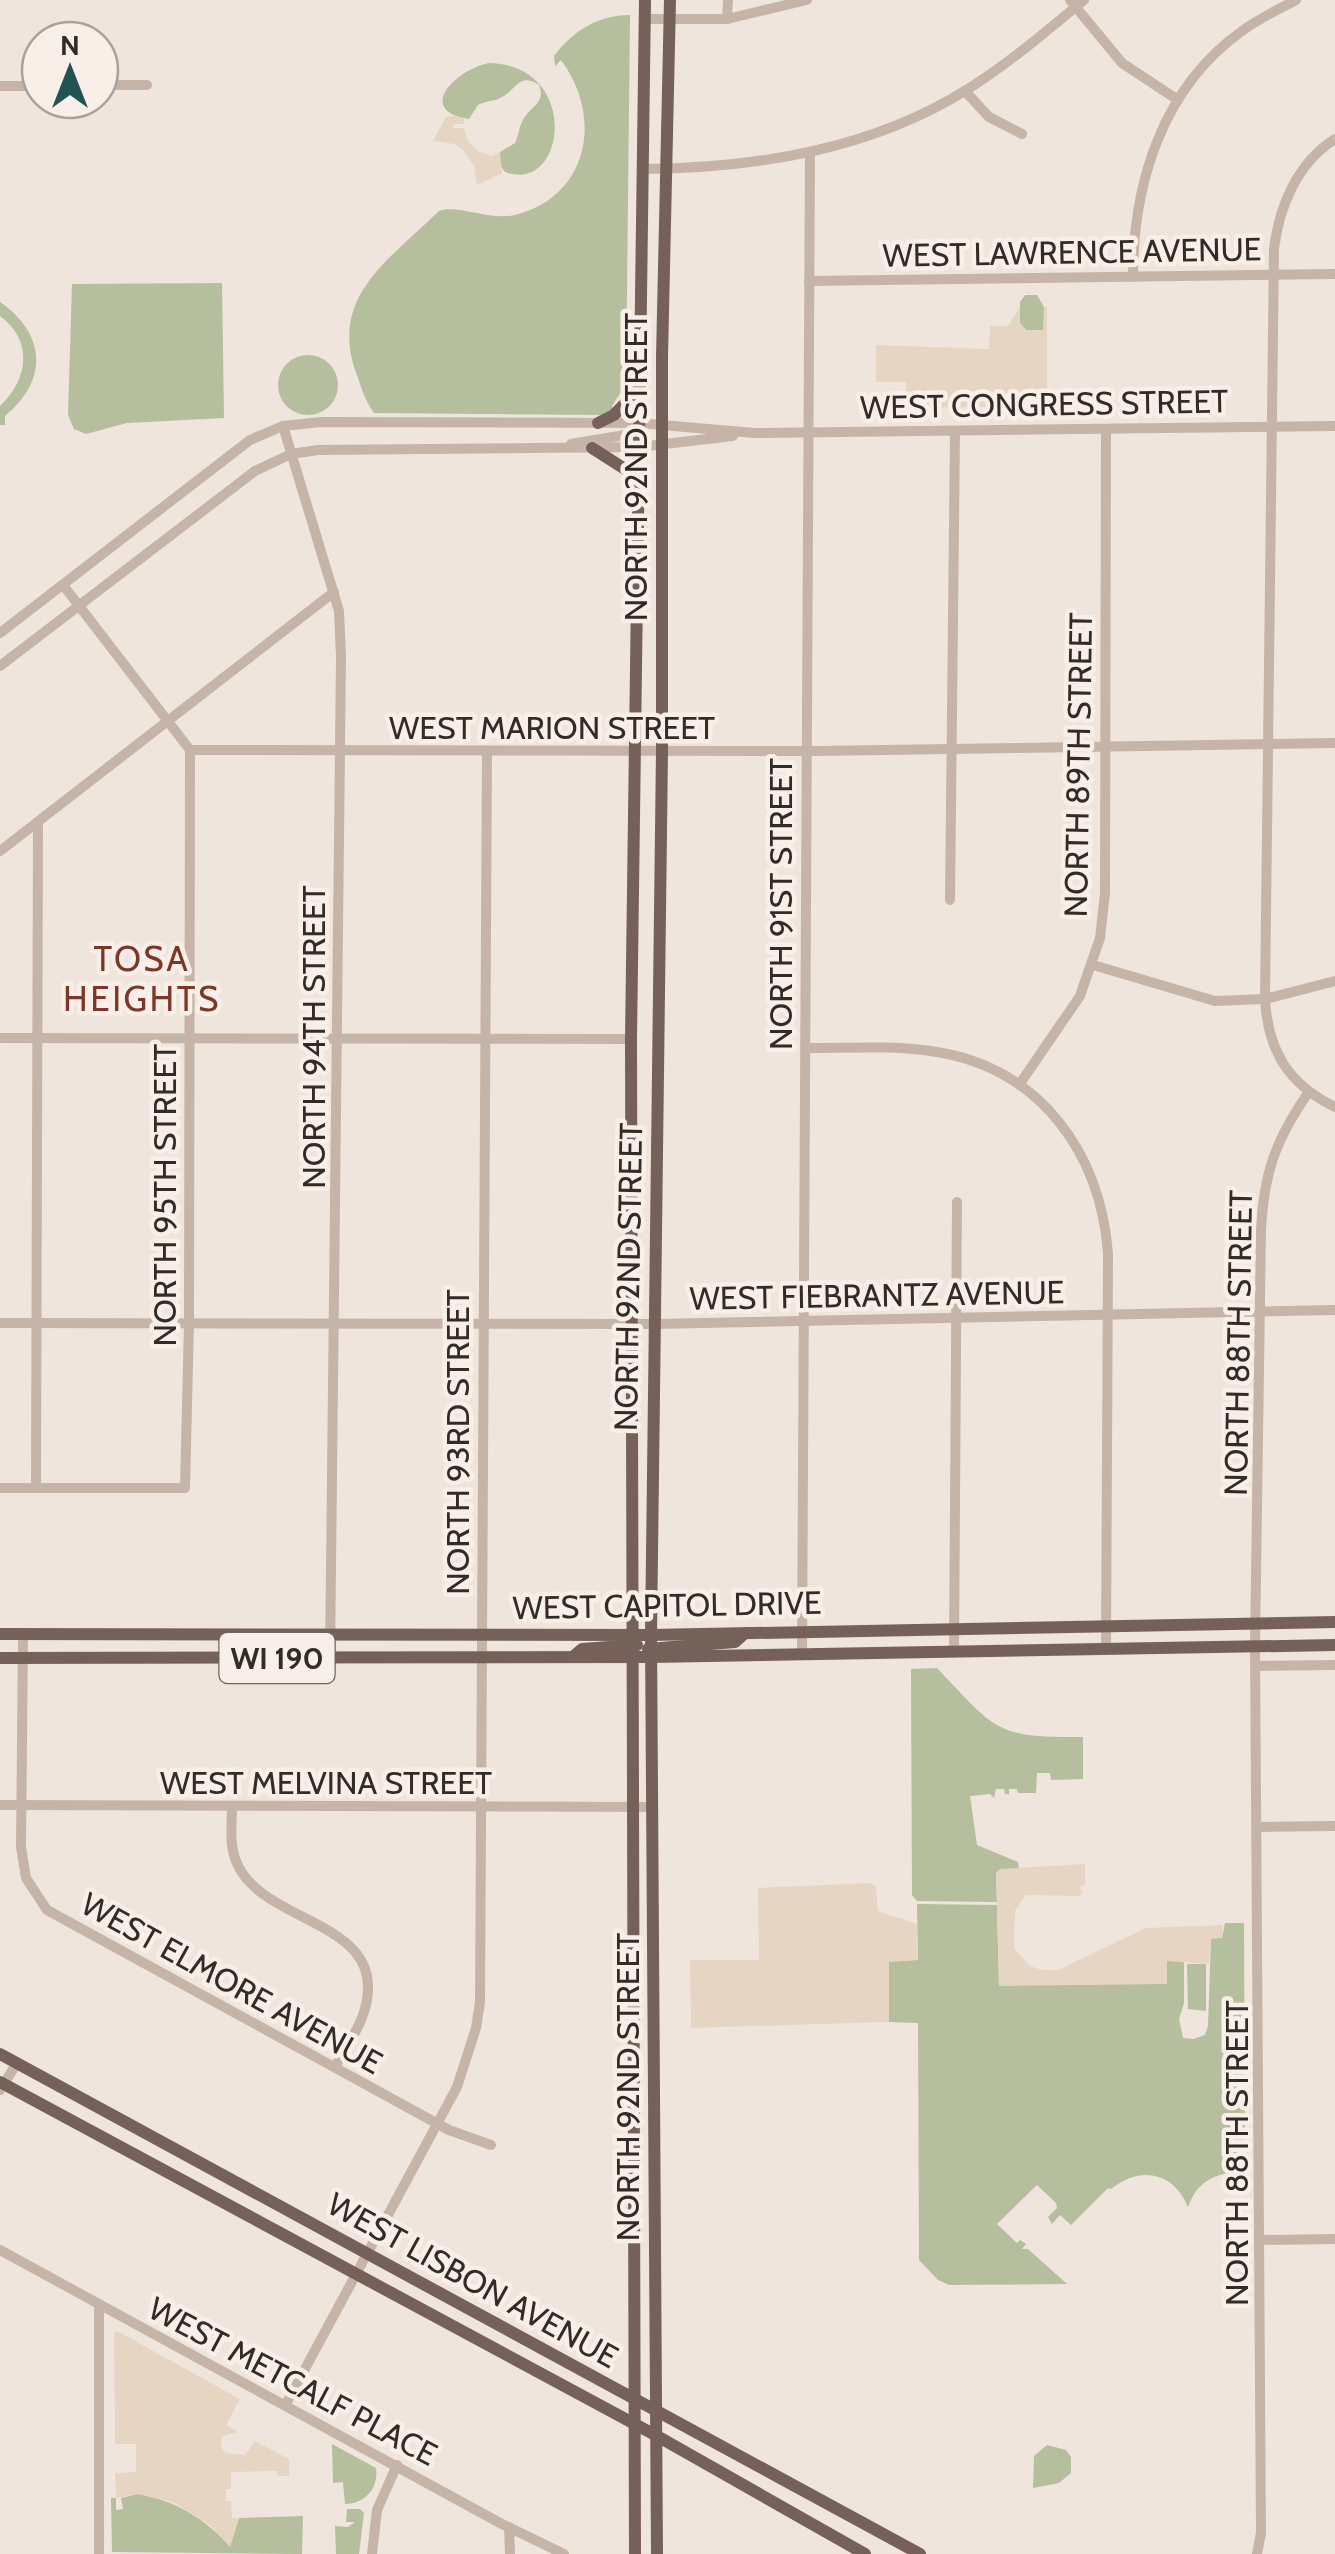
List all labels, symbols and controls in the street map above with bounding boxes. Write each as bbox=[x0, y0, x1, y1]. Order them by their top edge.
north arrow bbox=[20, 20, 120, 120]
text: N bbox=[60, 28, 80, 62]
street label: WEST LAWRENCE AVENUE bbox=[882, 229, 1262, 275]
street label: NORTH 92ND STREET bbox=[616, 313, 655, 621]
street label: WEST CONGRESS STREET bbox=[860, 381, 1228, 427]
street label: NORTH 89TH STREET bbox=[1056, 612, 1100, 918]
street label: WEST MARION STREET bbox=[389, 708, 715, 747]
street label: NORTH 91ST STREET bbox=[761, 758, 800, 1050]
street label: NORTH 94TH STREET bbox=[294, 885, 333, 1189]
district label: TOSA HEIGHTS bbox=[63, 937, 221, 1020]
street label: NORTH 95TH STREET bbox=[145, 1044, 184, 1346]
street label: NORTH 92ND STREET bbox=[606, 1122, 650, 1432]
street label: NORTH 88TH STREET bbox=[1216, 1190, 1260, 1496]
street label: WEST FIEBRANTZ AVENUE bbox=[689, 1272, 1065, 1318]
street label: NORTH 93RD STREET bbox=[438, 1289, 477, 1595]
street label: WEST CAPITOL DRIVE bbox=[512, 1583, 822, 1627]
road number: WI 190 bbox=[220, 1633, 334, 1683]
street label: WEST MELVINA STREET bbox=[160, 1763, 492, 1802]
street label: WEST ELMORE AVENUE bbox=[75, 1884, 389, 2082]
street label: NORTH 92ND STREET bbox=[608, 1933, 647, 2241]
street label: NORTH 88TH STREET bbox=[1217, 2000, 1256, 2306]
street label: WEST LISBON AVENUE bbox=[321, 2184, 625, 2376]
street label: WEST METCALF PLACE bbox=[142, 2288, 444, 2474]

